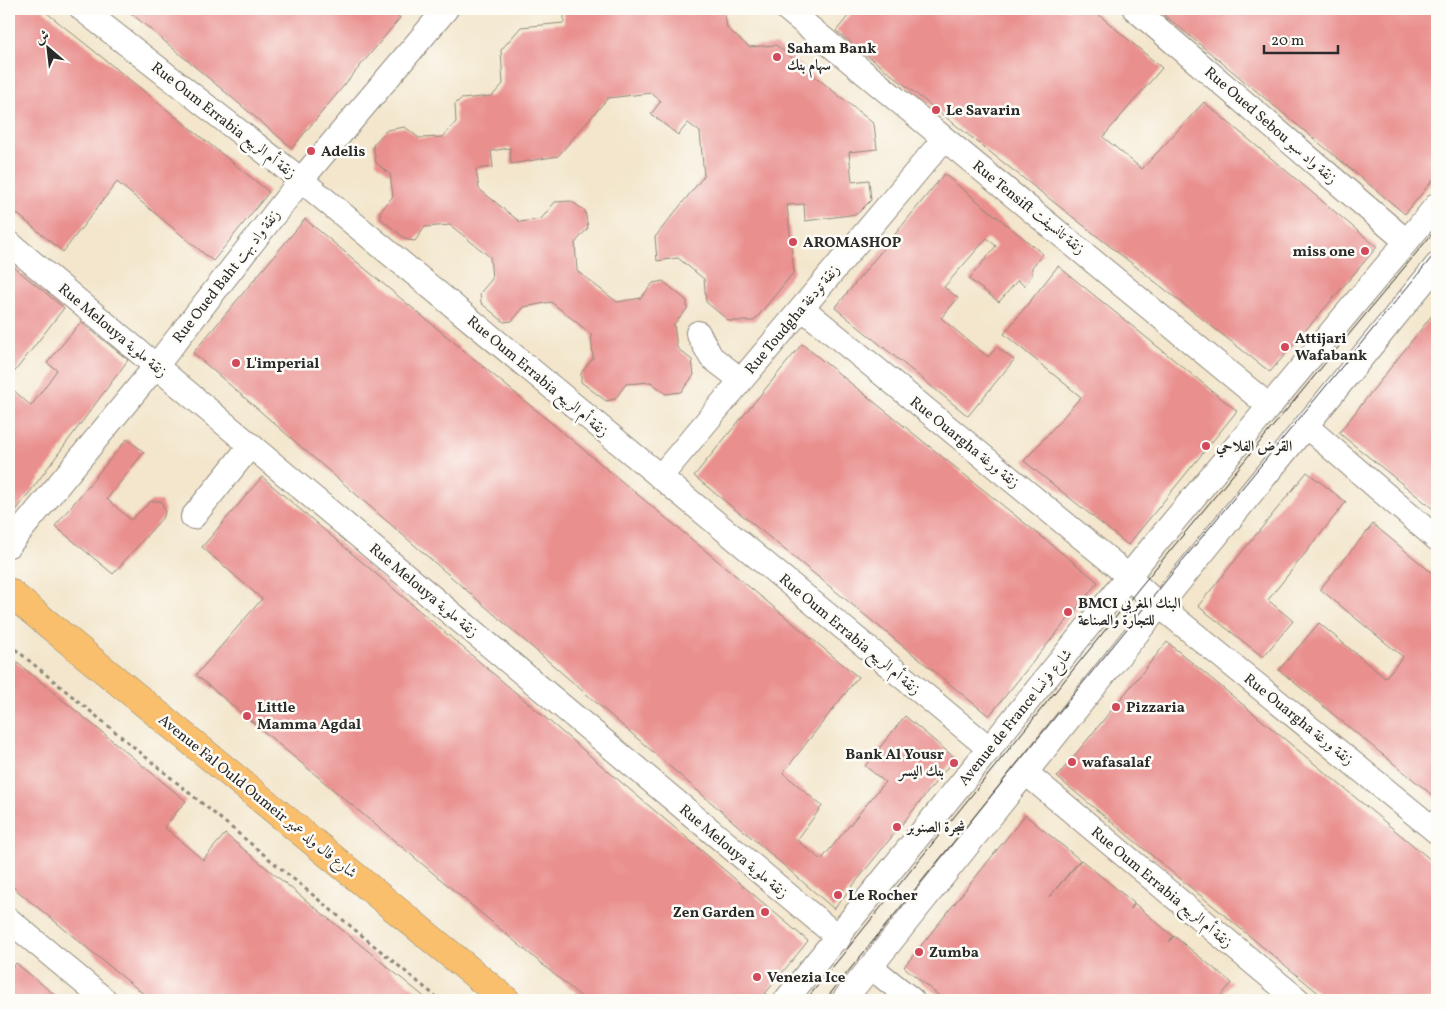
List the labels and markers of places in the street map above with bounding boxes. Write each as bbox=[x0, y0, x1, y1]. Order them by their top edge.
place label: Saham Bank سهام بنك bbox=[787, 39, 876, 78]
marker: Saham Bank سهام بنك bbox=[771, 51, 783, 63]
place label: Le Savarin bbox=[946, 101, 1021, 122]
marker: Le Savarin bbox=[930, 104, 942, 116]
place label: Adelis bbox=[321, 142, 365, 163]
marker: Adelis bbox=[305, 145, 317, 157]
place label: AROMASHOP bbox=[803, 233, 902, 254]
marker: AROMASHOP bbox=[787, 236, 799, 248]
place label: miss one bbox=[1293, 242, 1355, 263]
marker: miss one bbox=[1359, 245, 1371, 257]
place label: Attijari Wafabank bbox=[1295, 329, 1367, 367]
marker: Attijari Wafabank bbox=[1279, 341, 1291, 353]
place label: L'imperial bbox=[246, 354, 319, 375]
marker: L'imperial bbox=[230, 357, 242, 369]
place label: القرض الفلاحي bbox=[1215, 437, 1292, 458]
marker: القرض الفلاحي bbox=[1200, 440, 1212, 452]
place label: BMCI البنك المغربي للتجارة والصناعة bbox=[1078, 594, 1181, 632]
marker: BMCI البنك المغربي للتجارة والصناعة bbox=[1062, 606, 1074, 618]
place label: Little Mamma Agdal bbox=[257, 698, 361, 736]
place label: Pizzaria bbox=[1126, 698, 1185, 719]
marker: Pizzaria bbox=[1110, 701, 1122, 713]
marker: Little Mamma Agdal bbox=[241, 710, 253, 722]
place label: Bank Al Yousr بنك اليسر bbox=[845, 745, 944, 783]
place label: wafasalaf bbox=[1082, 753, 1151, 774]
marker: wafasalaf bbox=[1066, 756, 1078, 768]
marker: Bank Al Yousr بنك اليسر bbox=[948, 757, 960, 769]
place label: شجرة الصنوبر bbox=[905, 818, 965, 839]
marker: شجرة الصنوبر bbox=[891, 821, 903, 833]
place label: Le Rocher bbox=[848, 886, 918, 907]
marker: Le Rocher bbox=[832, 889, 844, 901]
place label: Zen Garden bbox=[673, 903, 755, 924]
marker: Zen Garden bbox=[759, 906, 771, 918]
place label: Zumba bbox=[929, 943, 979, 964]
marker: Zumba bbox=[913, 946, 925, 958]
place label: Venezia Ice bbox=[767, 968, 846, 989]
marker: Venezia Ice bbox=[751, 971, 763, 983]

